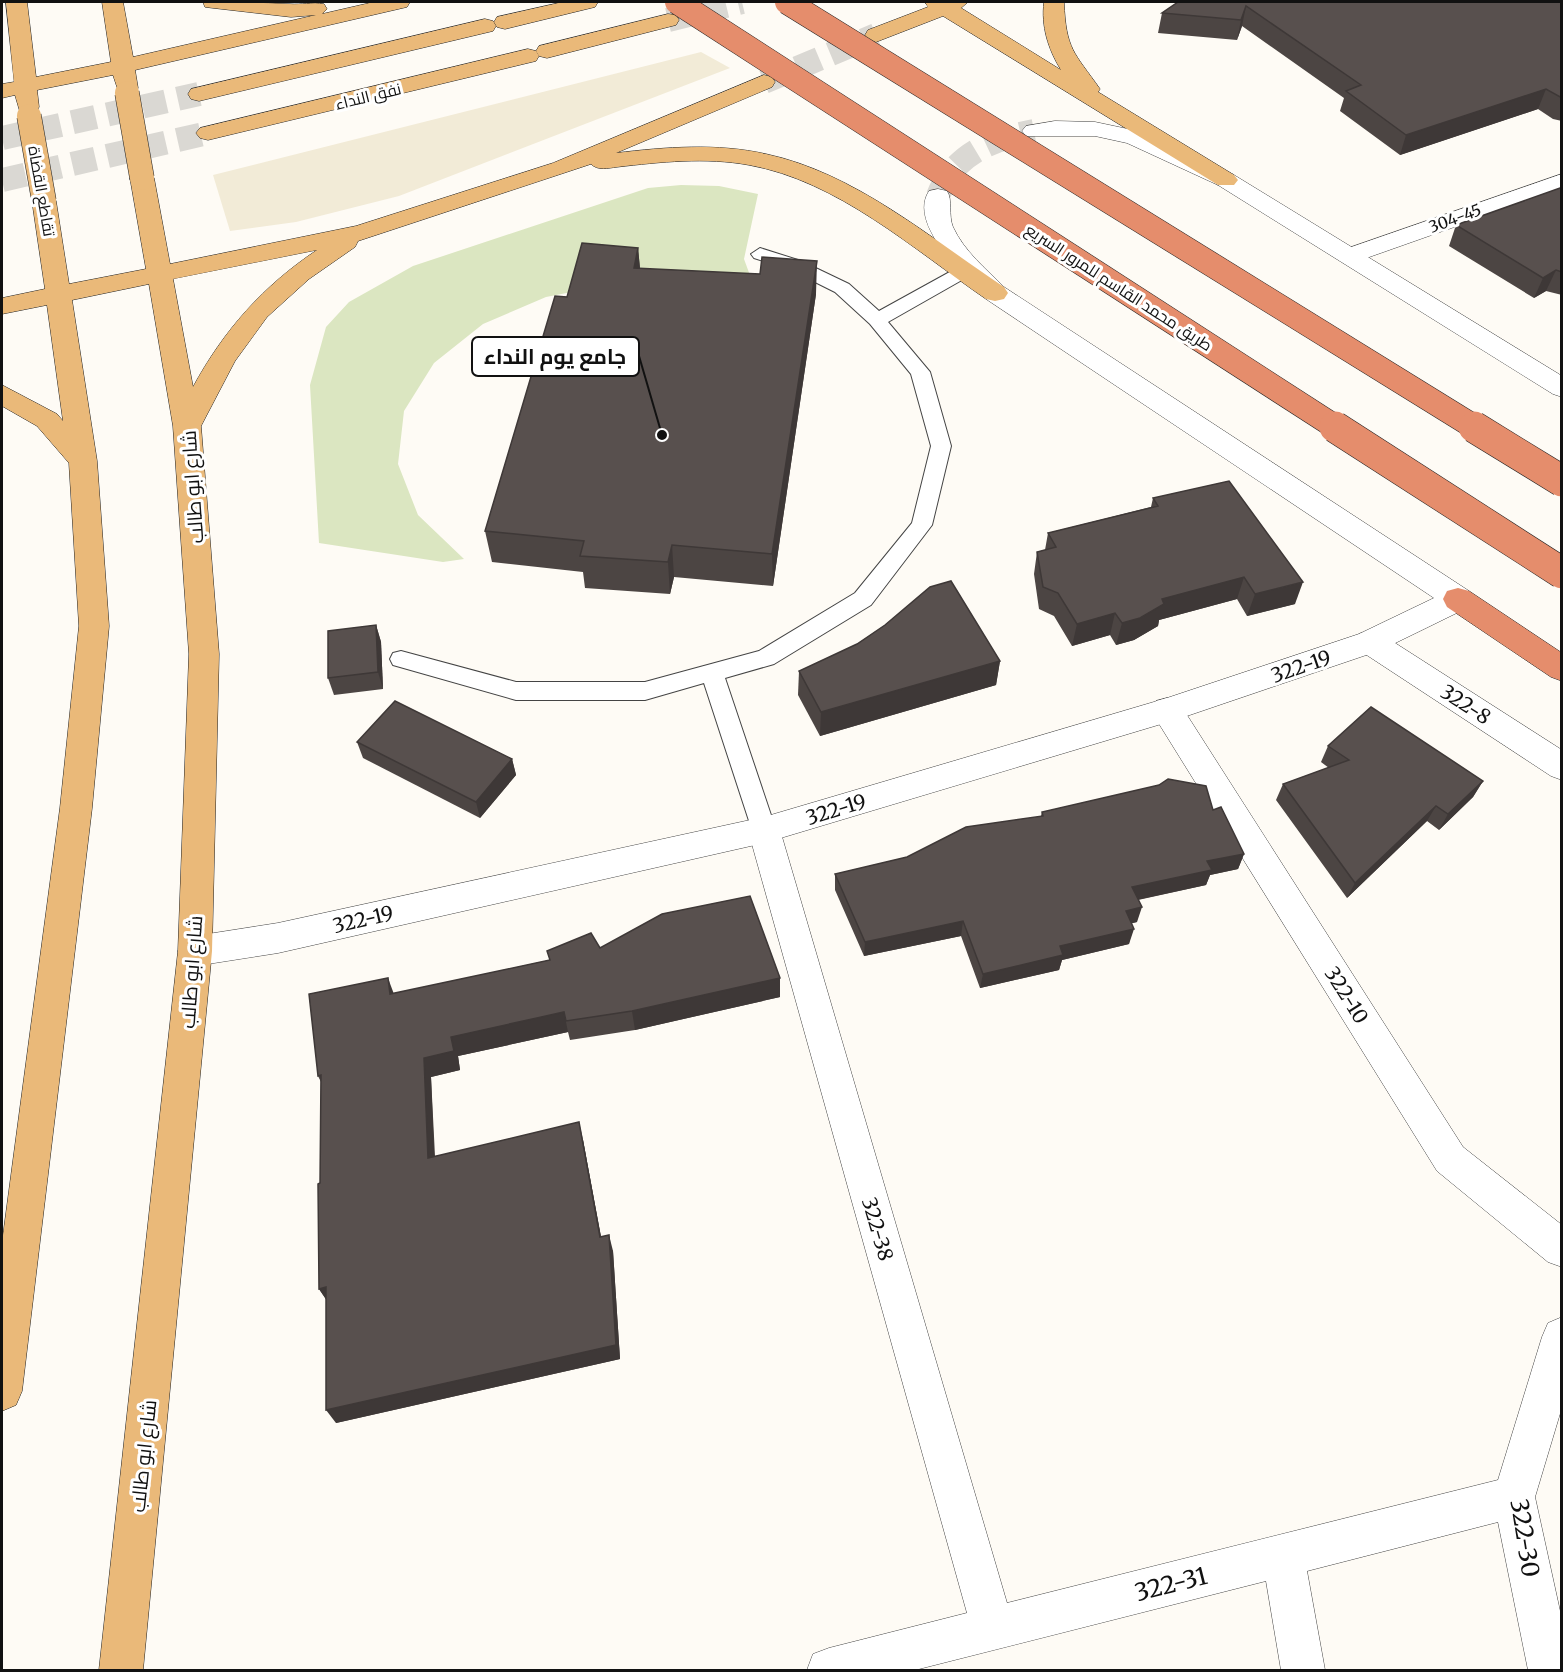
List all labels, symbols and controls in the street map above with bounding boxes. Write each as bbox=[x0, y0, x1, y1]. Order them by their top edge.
street label: نفق النداء bbox=[333, 78, 403, 115]
street label: تقاطع القضاة bbox=[22, 144, 60, 239]
street label: 304-45 bbox=[1426, 199, 1484, 237]
street label: طريق محمد القاسم للمرور السريع bbox=[1021, 219, 1216, 357]
callout: جامع يوم النداء bbox=[472, 337, 639, 376]
text: جامع يوم النداء bbox=[484, 343, 626, 371]
street label: شارع ابو طالب bbox=[176, 430, 210, 544]
street label: 322-19 bbox=[1268, 644, 1334, 688]
street label: 322-8 bbox=[1436, 679, 1496, 729]
street label: 322-19 bbox=[803, 788, 869, 830]
street label: 322-19 bbox=[330, 900, 396, 938]
street label: شارع ابو طالب bbox=[175, 915, 209, 1029]
street label: 322-10 bbox=[1320, 962, 1374, 1028]
street label: 322-38 bbox=[857, 1194, 899, 1264]
street label: شارع ابو طالب bbox=[125, 1398, 163, 1514]
street label: 322-30 bbox=[1504, 1497, 1546, 1579]
street label: 322-31 bbox=[1132, 1560, 1211, 1608]

